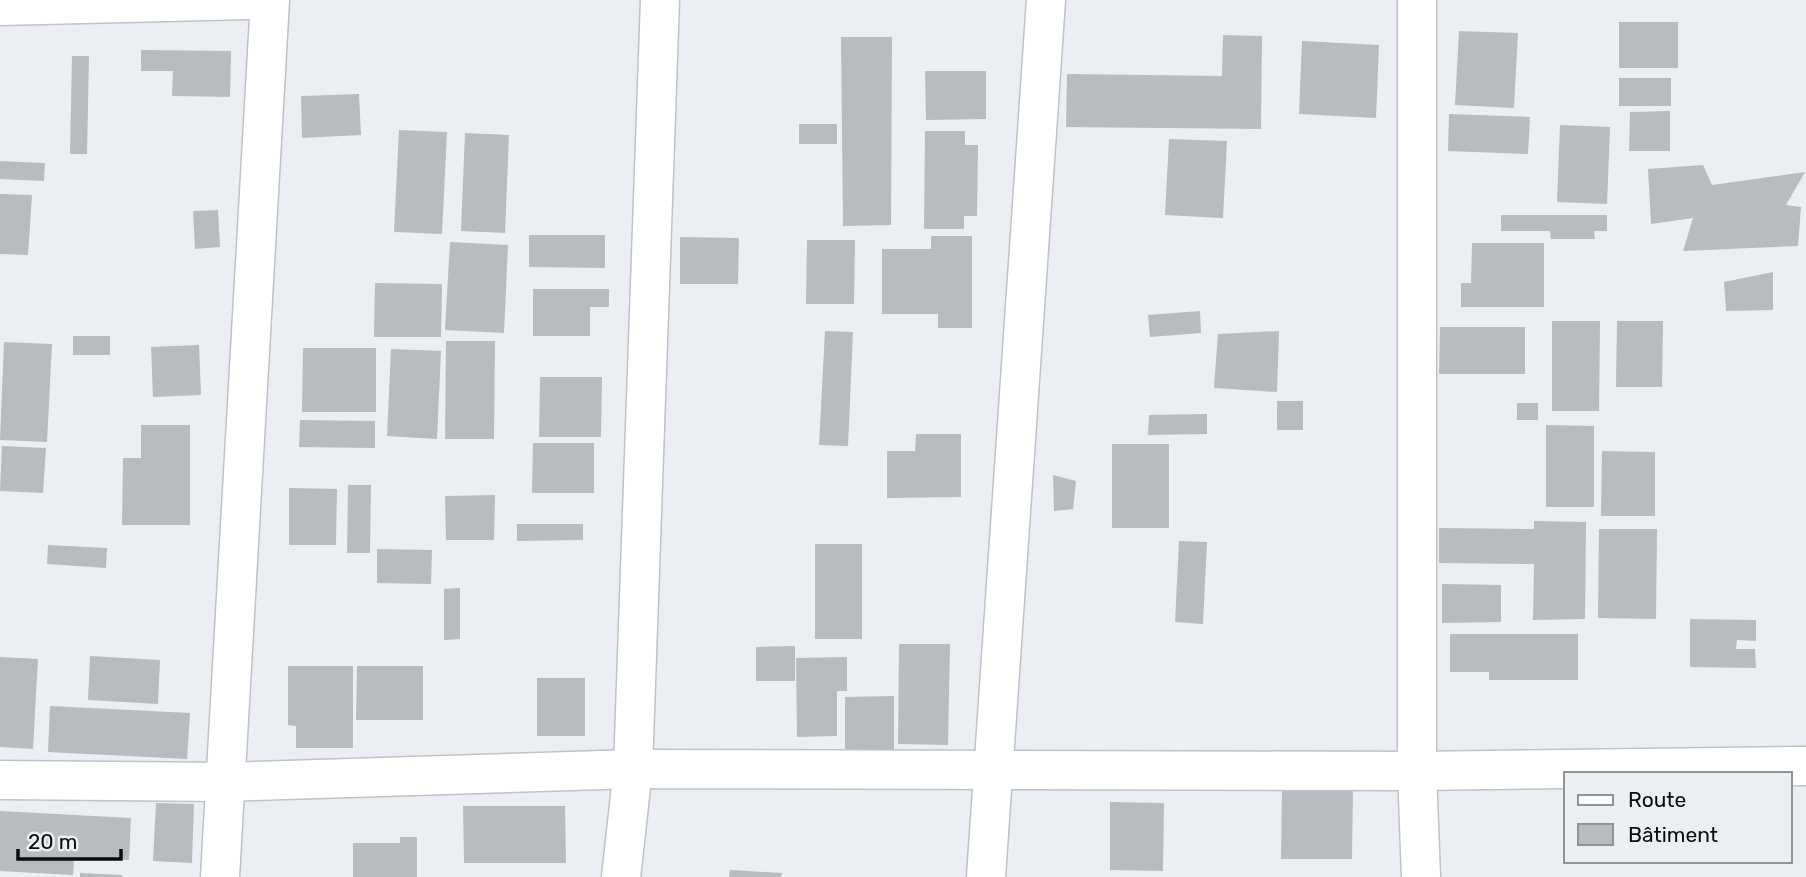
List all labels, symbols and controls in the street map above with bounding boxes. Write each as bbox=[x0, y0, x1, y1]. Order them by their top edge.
legend bbox=[1564, 772, 1792, 863]
text: Route bbox=[1628, 787, 1686, 812]
scale bar bbox=[18, 818, 121, 862]
text: Bâtiment bbox=[1628, 822, 1718, 847]
text: 20 m bbox=[28, 829, 77, 854]

